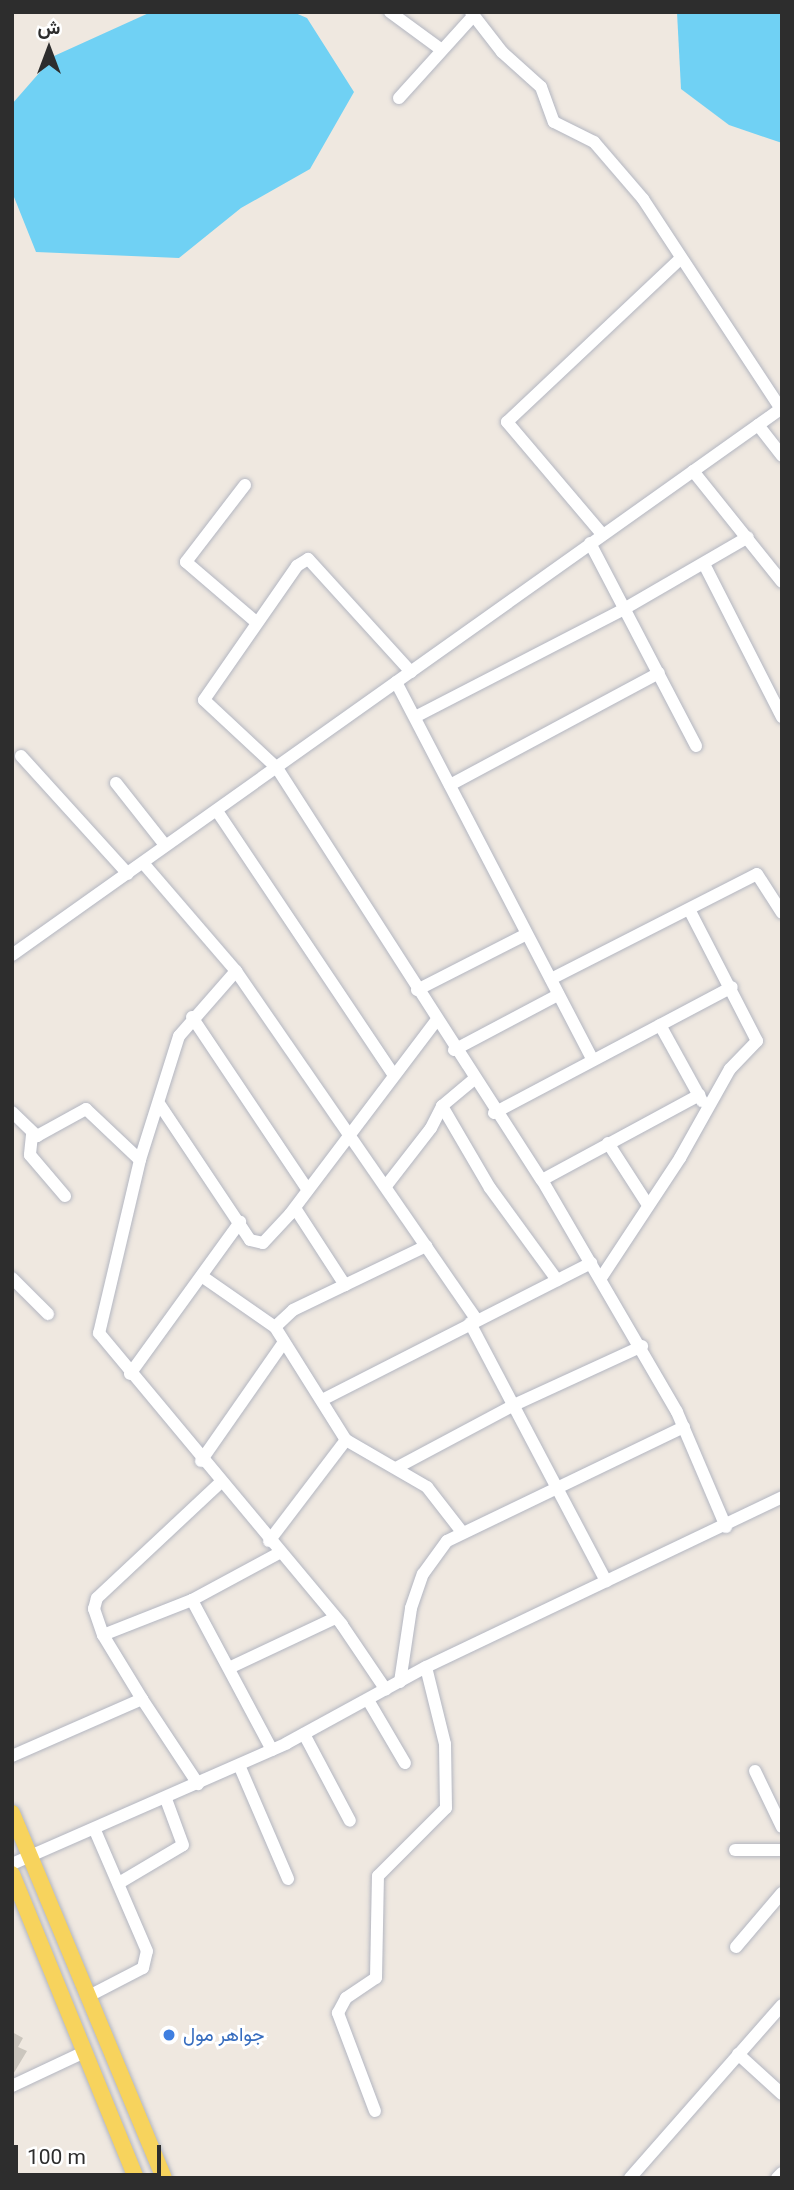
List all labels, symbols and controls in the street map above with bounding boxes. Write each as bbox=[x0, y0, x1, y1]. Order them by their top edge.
north arrow bbox=[14, 14, 84, 84]
text: ش bbox=[38, 16, 60, 39]
place label: جواهر مول bbox=[183, 2024, 265, 2046]
marker: جواهر مول bbox=[161, 2027, 177, 2043]
scale bar bbox=[18, 2130, 164, 2174]
text: 100 m bbox=[27, 2145, 86, 2169]

